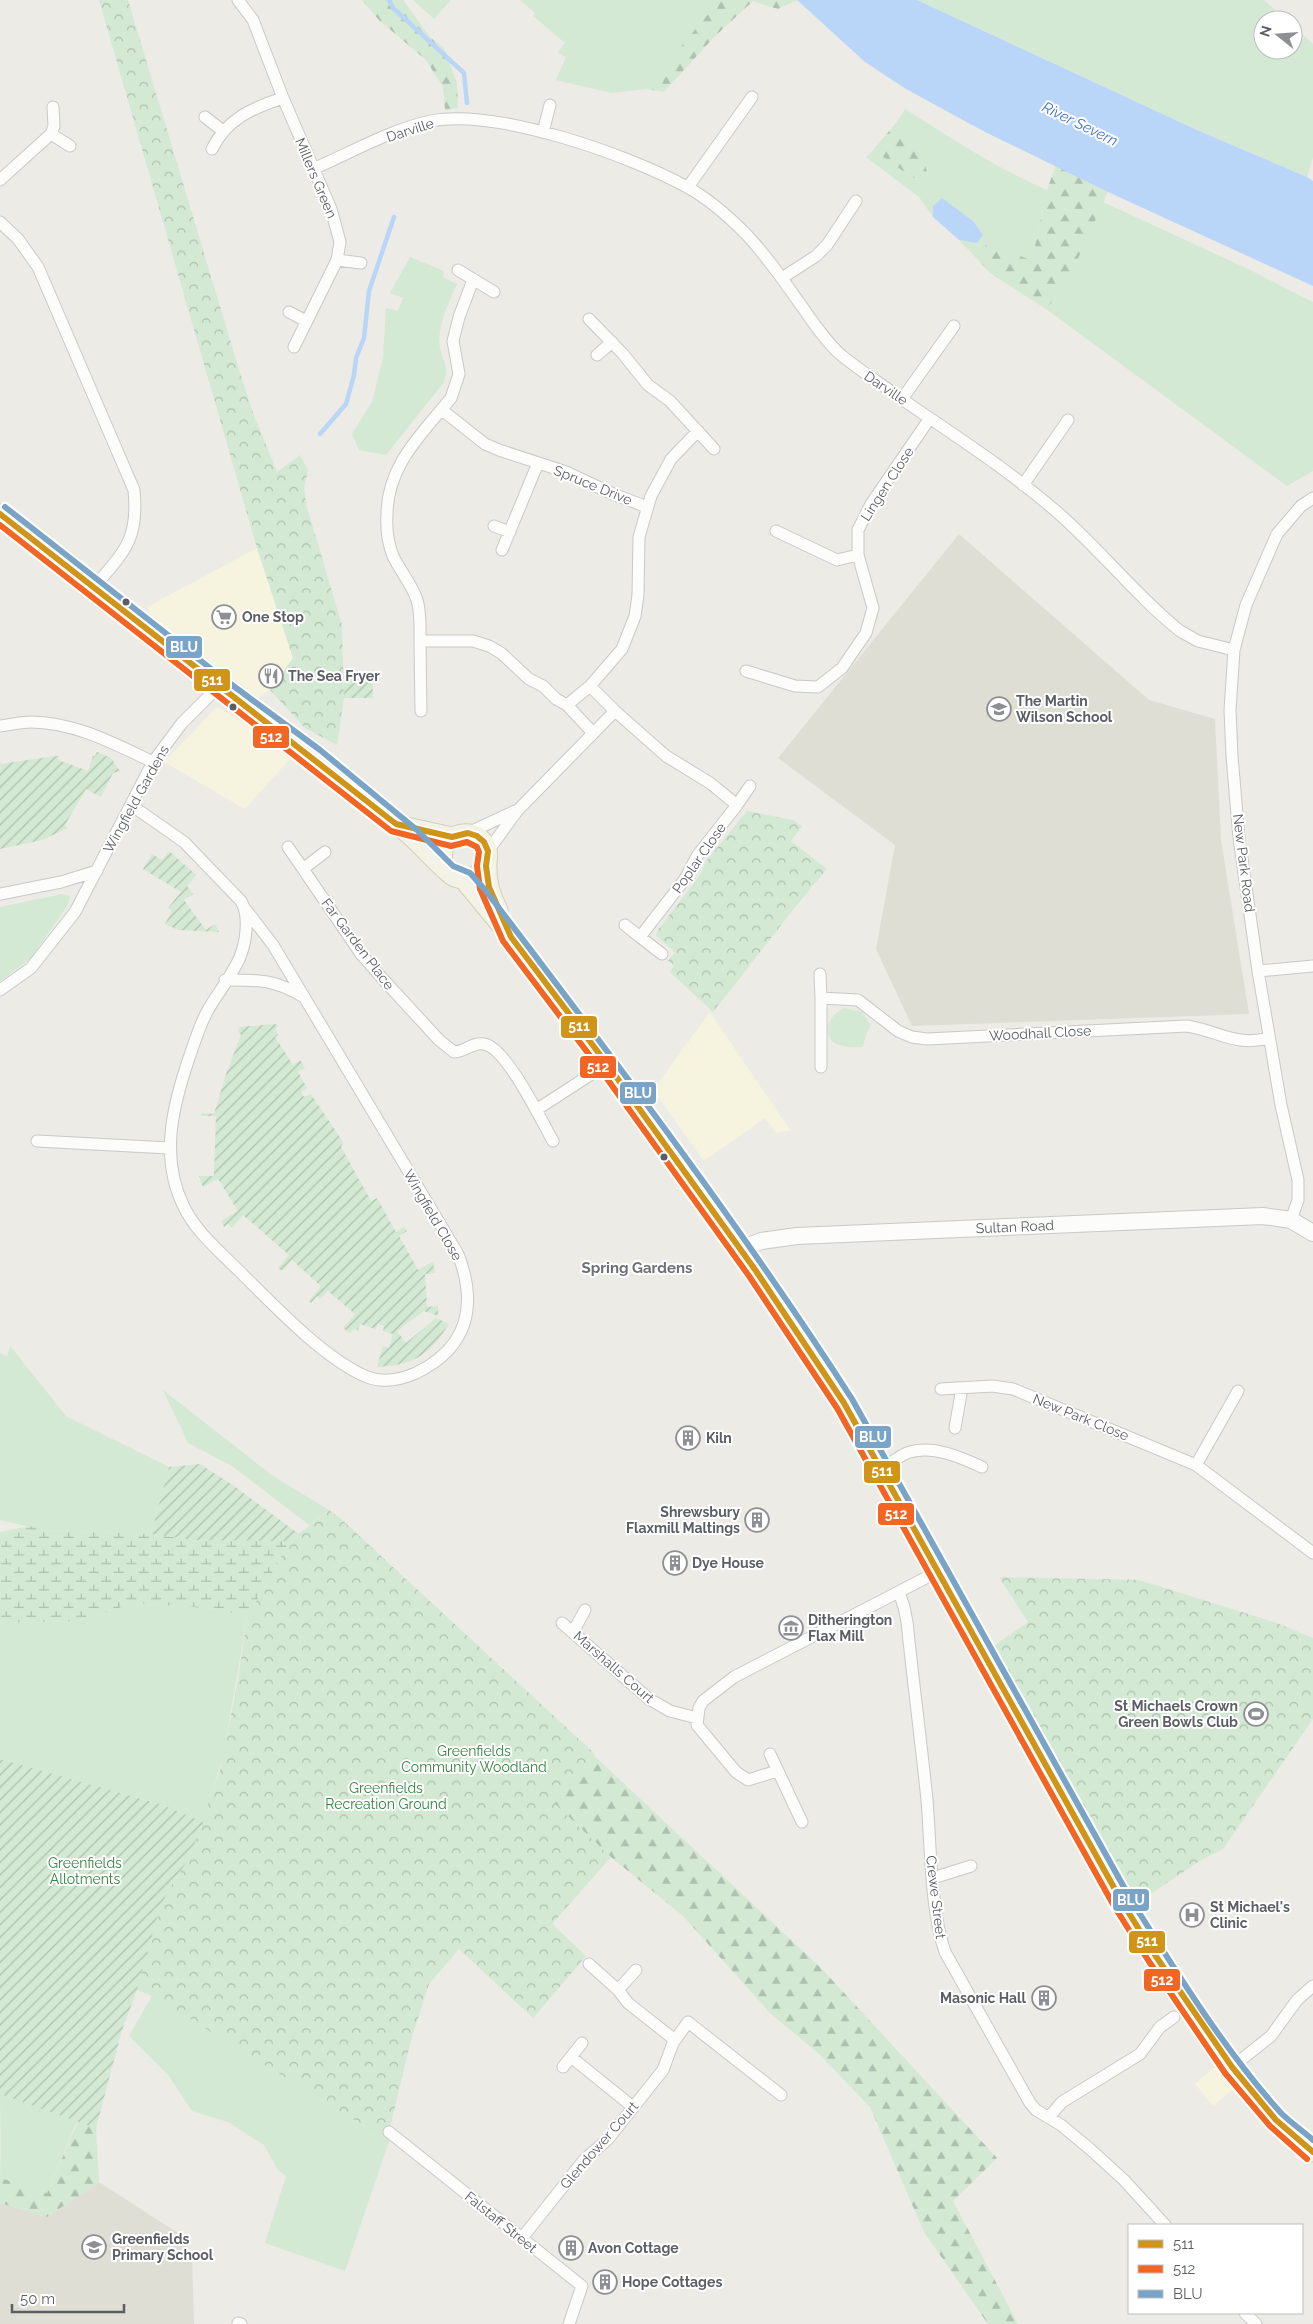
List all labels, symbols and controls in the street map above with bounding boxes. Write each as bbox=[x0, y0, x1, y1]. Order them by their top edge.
north arrow bbox=[1253, 10, 1303, 60]
text: N bbox=[1256, 24, 1275, 39]
water label: River Severn bbox=[1039, 98, 1121, 150]
street label: Darville bbox=[384, 115, 436, 145]
street label: Millers Green bbox=[292, 135, 340, 221]
street label: Darville bbox=[861, 368, 911, 408]
street label: Lingen Close bbox=[857, 444, 917, 524]
street label: Spruce Drive bbox=[551, 462, 635, 508]
unlabelled marker bbox=[121, 597, 131, 607]
supermarket icon: One Stop bbox=[211, 604, 237, 630]
place label: One Stop bbox=[242, 609, 304, 625]
line badge: BLU bbox=[165, 635, 203, 659]
text: BLU bbox=[170, 639, 198, 655]
restaurant icon: The Sea Fryer bbox=[258, 663, 284, 689]
line badge: 511 bbox=[193, 668, 231, 692]
place label: The Sea Fryer bbox=[288, 668, 380, 684]
text: 511 bbox=[201, 672, 223, 688]
place label: The Martin Wilson School bbox=[1016, 693, 1113, 725]
school or university icon: The Martin Wilson School bbox=[986, 696, 1012, 722]
unlabelled marker bbox=[228, 702, 238, 712]
line badge: 512 bbox=[252, 725, 290, 749]
text: 512 bbox=[260, 729, 282, 745]
street label: Wingfield Gardens bbox=[100, 742, 172, 855]
street label: New Park Road bbox=[1230, 813, 1258, 913]
street label: Poplar Close bbox=[669, 820, 729, 896]
street label: Far Garden Place bbox=[318, 895, 398, 993]
line badge: 511 bbox=[560, 1015, 598, 1039]
text: 511 bbox=[568, 1018, 590, 1034]
street label: Woodhall Close bbox=[988, 1022, 1092, 1044]
line badge: 512 bbox=[579, 1055, 617, 1079]
text: 512 bbox=[587, 1059, 609, 1075]
line badge: BLU bbox=[619, 1081, 657, 1105]
text: BLU bbox=[624, 1085, 652, 1101]
unlabelled marker bbox=[659, 1152, 669, 1162]
street label: Wingfield Close bbox=[400, 1167, 466, 1263]
street label: Sultan Road bbox=[975, 1217, 1054, 1236]
district label: Spring Gardens bbox=[582, 1259, 692, 1277]
street label: New Park Close bbox=[1031, 1390, 1131, 1444]
building icon: Kiln bbox=[675, 1425, 701, 1451]
line badge: BLU bbox=[854, 1425, 892, 1449]
text: BLU bbox=[859, 1429, 887, 1445]
place label: Kiln bbox=[706, 1430, 732, 1446]
line badge: 511 bbox=[863, 1460, 901, 1484]
text: 511 bbox=[871, 1463, 893, 1479]
line badge: 512 bbox=[877, 1502, 915, 1526]
place label: Shrewsbury Flaxmill Maltings bbox=[626, 1504, 740, 1536]
text: 512 bbox=[885, 1506, 907, 1522]
building icon: Shrewsbury Flaxmill Maltings bbox=[744, 1507, 770, 1533]
building icon: Dye House bbox=[662, 1550, 688, 1576]
place label: Dye House bbox=[692, 1555, 765, 1571]
place label: Ditherington Flax Mill bbox=[808, 1612, 892, 1644]
museum icon: Ditherington Flax Mill bbox=[778, 1615, 804, 1641]
street label: Marshalls Court bbox=[571, 1628, 658, 1706]
place label: St Michaels Crown Green Bowls Club bbox=[1114, 1698, 1238, 1730]
sports icon: St Michaels Crown Green Bowls Club bbox=[1243, 1701, 1269, 1727]
park label: Greenfields Community Woodland bbox=[401, 1743, 547, 1775]
park label: Greenfields Recreation Ground bbox=[325, 1780, 447, 1812]
street label: Crewe Street bbox=[923, 1854, 949, 1940]
park label: Greenfields Allotments bbox=[48, 1855, 122, 1887]
line badge: BLU bbox=[1112, 1888, 1150, 1912]
text: BLU bbox=[1117, 1892, 1145, 1908]
place label: St Michael's Clinic bbox=[1210, 1899, 1290, 1931]
hospital icon: St Michael's Clinic bbox=[1179, 1902, 1205, 1928]
line badge: 511 bbox=[1128, 1930, 1166, 1954]
text: 511 bbox=[1136, 1933, 1158, 1949]
line badge: 512 bbox=[1143, 1968, 1181, 1992]
text: 512 bbox=[1151, 1972, 1173, 1988]
building icon: Masonic Hall bbox=[1031, 1985, 1057, 2011]
place label: Masonic Hall bbox=[940, 1990, 1027, 2006]
street label: Glendower Court bbox=[557, 2098, 641, 2192]
street label: Falstaff Street bbox=[462, 2188, 540, 2256]
legend bbox=[1128, 2224, 1303, 2314]
place label: Greenfields Primary School bbox=[112, 2231, 214, 2263]
school or university icon: Greenfields Primary School bbox=[81, 2234, 107, 2260]
building icon: Avon Cottage bbox=[558, 2235, 584, 2261]
text: 511 bbox=[1173, 2235, 1195, 2253]
place label: Avon Cottage bbox=[588, 2240, 679, 2256]
text: 512 bbox=[1173, 2260, 1196, 2278]
building icon: Hope Cottages bbox=[592, 2269, 618, 2295]
place label: Hope Cottages bbox=[622, 2274, 722, 2290]
scale bar bbox=[12, 2282, 125, 2314]
text: BLU bbox=[1173, 2285, 1203, 2303]
text: 50 m bbox=[20, 2290, 55, 2308]

